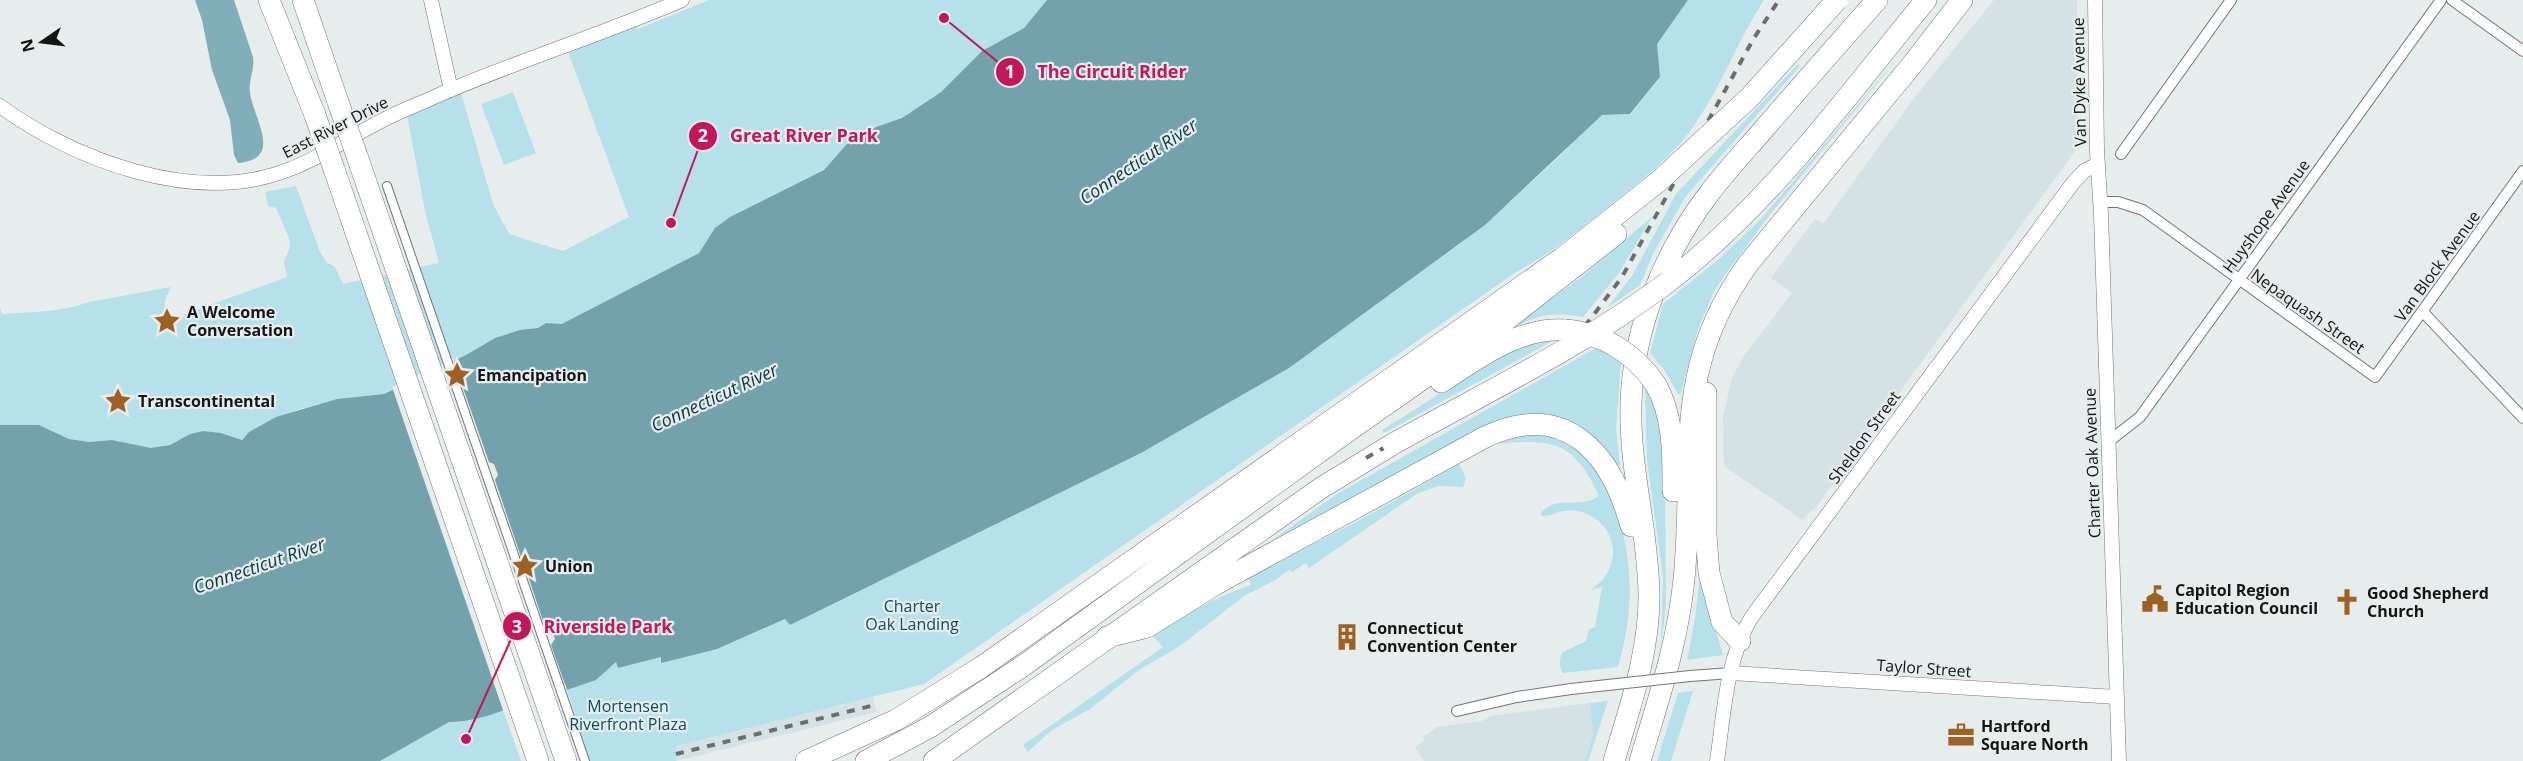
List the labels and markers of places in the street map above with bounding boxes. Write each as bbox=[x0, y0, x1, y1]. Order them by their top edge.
callout: The Circuit Rider bbox=[995, 54, 1199, 90]
callout: Great River Park bbox=[688, 118, 890, 154]
place label: A Welcome Conversation bbox=[187, 301, 293, 341]
place icon: A Welcome Conversation bbox=[152, 306, 182, 336]
place icon: Emancipation bbox=[442, 360, 472, 390]
place label: Emancipation bbox=[477, 364, 587, 386]
place icon: Transcontinental bbox=[103, 386, 133, 416]
place label: Transcontinental bbox=[138, 390, 275, 412]
place icon: Union bbox=[510, 551, 540, 581]
place label: Union bbox=[545, 555, 593, 577]
place label: Capitol Region Education Council bbox=[2175, 579, 2318, 619]
place label: Good Shepherd Church bbox=[2367, 582, 2489, 622]
public building icon: Capitol Region Education Council bbox=[2140, 584, 2170, 614]
church icon: Good Shepherd Church bbox=[2332, 587, 2362, 617]
callout: Riverside Park bbox=[502, 608, 685, 644]
place label: Connecticut Convention Center bbox=[1367, 617, 1517, 657]
building icon: Connecticut Convention Center bbox=[1332, 622, 1362, 652]
place label: Hartford Square North bbox=[1981, 715, 2089, 755]
office icon: Hartford Square North bbox=[1946, 720, 1976, 750]

